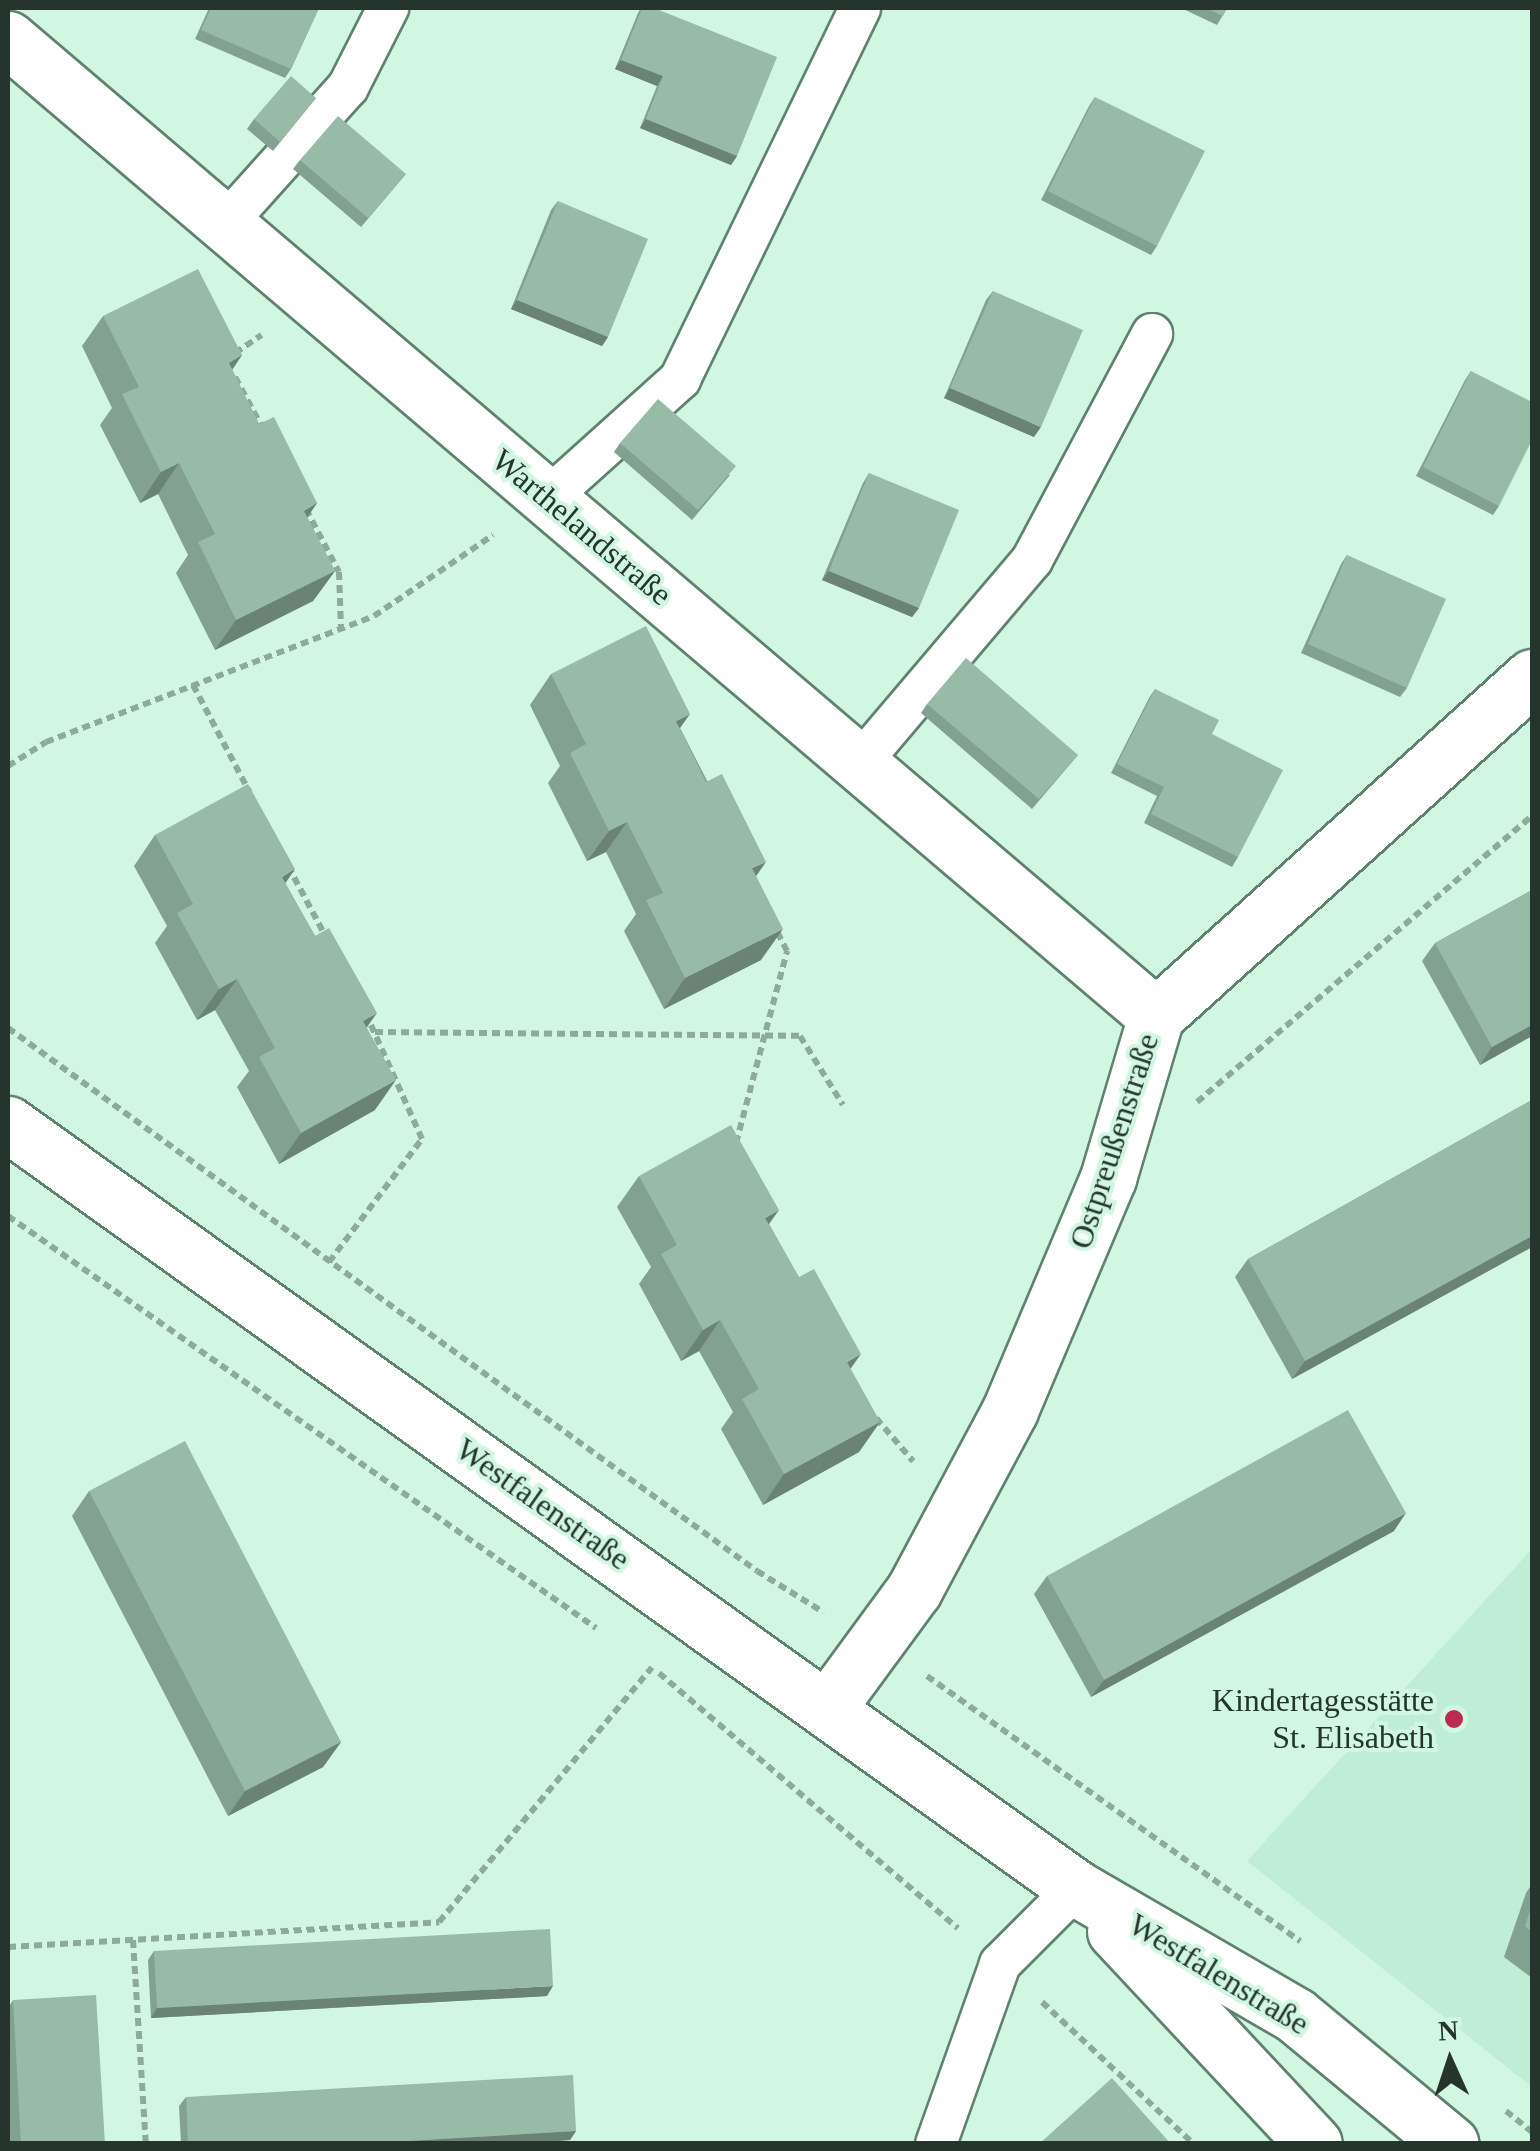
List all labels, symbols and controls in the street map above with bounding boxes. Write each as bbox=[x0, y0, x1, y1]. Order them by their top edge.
street label: Warthelandstraße bbox=[484, 441, 680, 613]
street label: Ostpreußenstraße bbox=[1061, 1029, 1167, 1253]
street label: Westfalenstraße bbox=[449, 1430, 637, 1578]
place label: Kindertagesstätte St. Elisabeth bbox=[1212, 1682, 1434, 1757]
marker: Kindertagesstätte St. Elisabeth bbox=[1443, 1708, 1465, 1730]
street label: Westfalenstraße bbox=[1122, 1905, 1316, 2043]
north arrow bbox=[1400, 2011, 1500, 2111]
text: N bbox=[1437, 2015, 1459, 2047]

